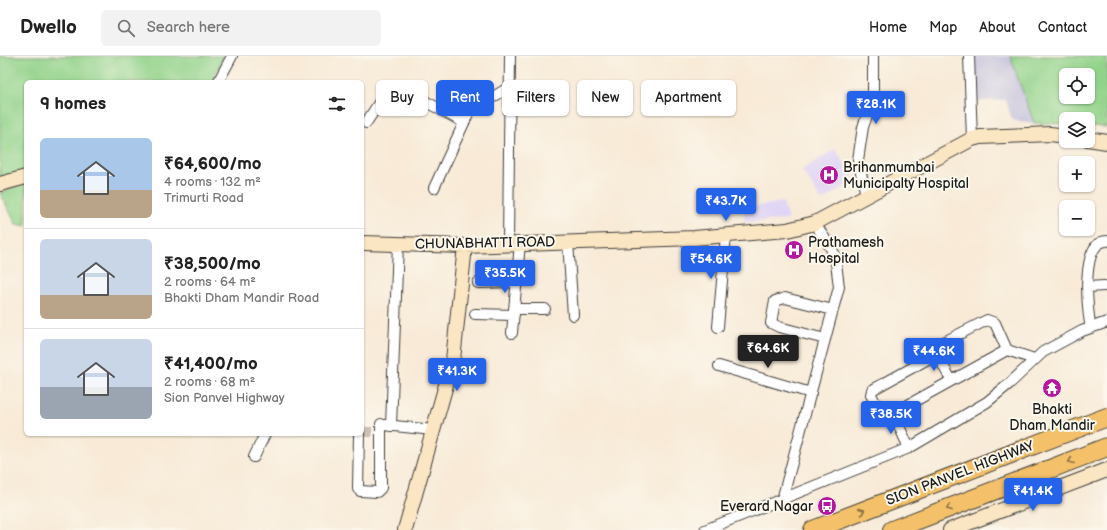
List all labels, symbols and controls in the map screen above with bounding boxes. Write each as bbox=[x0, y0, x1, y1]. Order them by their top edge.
search box bbox=[101, 10, 381, 46]
text: Dwello bbox=[20, 16, 77, 39]
icon: search bbox=[115, 17, 137, 39]
text: Search here bbox=[147, 18, 230, 37]
text: Home bbox=[869, 19, 907, 36]
text: Map bbox=[929, 19, 957, 36]
text: About bbox=[979, 19, 1016, 36]
text: Contact bbox=[1038, 19, 1087, 36]
map controls bbox=[1059, 68, 1095, 236]
button: locate bbox=[1059, 68, 1095, 104]
chip: Buy bbox=[376, 80, 428, 116]
chip: Rent bbox=[436, 80, 494, 116]
chip: Filters bbox=[502, 80, 569, 116]
chip: New bbox=[577, 80, 633, 116]
chip: Apartment bbox=[641, 80, 736, 116]
pin: ₹28.1K bbox=[843, 91, 909, 125]
icon: filters bbox=[326, 93, 348, 115]
text: 9 homes bbox=[40, 94, 106, 114]
text: ₹28.1K bbox=[856, 96, 896, 112]
button: layers bbox=[1059, 112, 1095, 148]
icon: home bbox=[72, 154, 120, 202]
text: ₹64,600/mo bbox=[164, 154, 261, 174]
button: + bbox=[1059, 156, 1095, 192]
place label: Brihanmumbai Municipalty Hospital bbox=[843, 159, 969, 192]
hospital icon: Brihanmumbai Municipalty Hospital bbox=[818, 164, 840, 186]
text: 4 rooms · 132 m² bbox=[164, 174, 261, 190]
pin: ₹43.7K bbox=[693, 188, 759, 222]
text: Trimurti Road bbox=[164, 190, 244, 206]
text: ₹43.7K bbox=[705, 193, 747, 209]
button: − bbox=[1059, 200, 1095, 236]
street label: CHUNABHATTI ROAD bbox=[415, 233, 555, 253]
place label: Prathamesh Hospital bbox=[808, 234, 884, 267]
hospital icon: Prathamesh Hospital bbox=[783, 239, 805, 261]
pin: ₹54.6K bbox=[678, 246, 744, 280]
text: ₹54.6K bbox=[690, 251, 732, 267]
text: ₹38,500/mo bbox=[164, 254, 261, 274]
icon: home bbox=[72, 255, 120, 303]
pin: ₹35.5K bbox=[472, 260, 538, 294]
text: ₹35.5K bbox=[484, 265, 526, 281]
text: 2 rooms · 64 m² bbox=[164, 274, 256, 290]
text: Bhakti Dham Mandir Road bbox=[164, 290, 319, 306]
pin: ₹64.6K bbox=[735, 335, 801, 369]
pin: ₹44.6K bbox=[901, 338, 967, 372]
text: ₹64.6K bbox=[747, 340, 789, 356]
text: ₹44.6K bbox=[913, 343, 955, 359]
text: ₹41,400/mo bbox=[164, 354, 258, 374]
icon: home bbox=[72, 355, 120, 403]
pin: ₹41.3K bbox=[424, 358, 490, 392]
text: ₹41.3K bbox=[437, 363, 477, 379]
text: 2 rooms · 68 m² bbox=[164, 374, 255, 390]
temple icon: Bhakti Dham Mandir bbox=[1041, 377, 1063, 399]
text: Sion Panvel Highway bbox=[164, 390, 285, 406]
pin: ₹38.5K bbox=[858, 401, 924, 435]
place label: Bhakti Dham Mandir bbox=[1009, 401, 1096, 434]
text: ₹38.5K bbox=[870, 406, 912, 422]
street label: SION PANVEL HIGHWAY bbox=[884, 437, 1037, 509]
one-way arrow bbox=[1067, 457, 1074, 465]
pin: ₹41.4K bbox=[1000, 478, 1066, 512]
text: ₹41.4K bbox=[1013, 483, 1053, 499]
bus stop icon: Everard Nagar bbox=[816, 495, 838, 517]
place label: Everard Nagar bbox=[720, 498, 814, 515]
one-way arrow bbox=[946, 503, 953, 511]
one-way arrow bbox=[858, 507, 865, 515]

